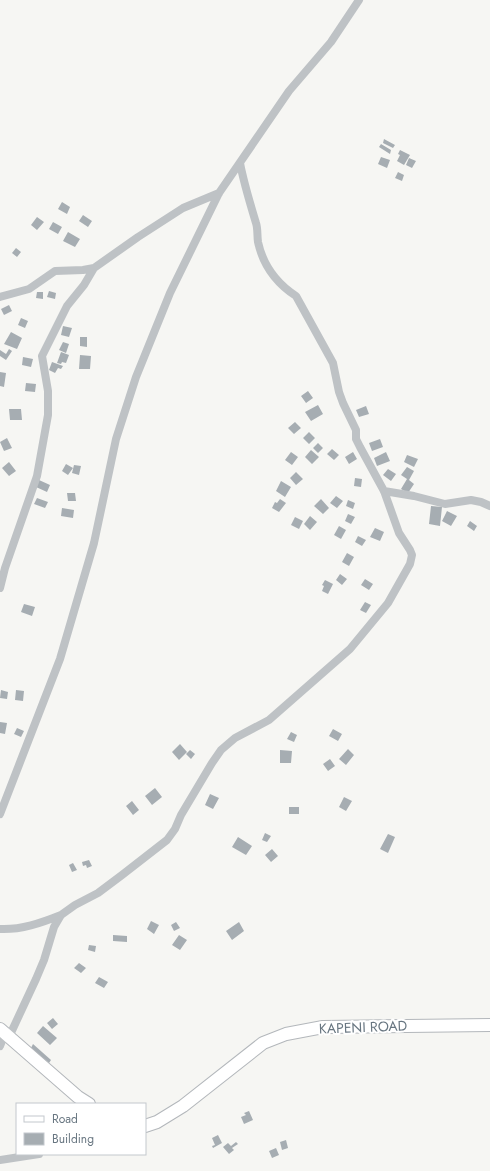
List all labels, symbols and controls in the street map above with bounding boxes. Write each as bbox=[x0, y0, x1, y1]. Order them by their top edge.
street label: KAPENI ROAD bbox=[319, 1015, 407, 1039]
legend bbox=[16, 1103, 146, 1155]
text: Road bbox=[52, 1110, 78, 1128]
text: Building bbox=[52, 1130, 94, 1148]

